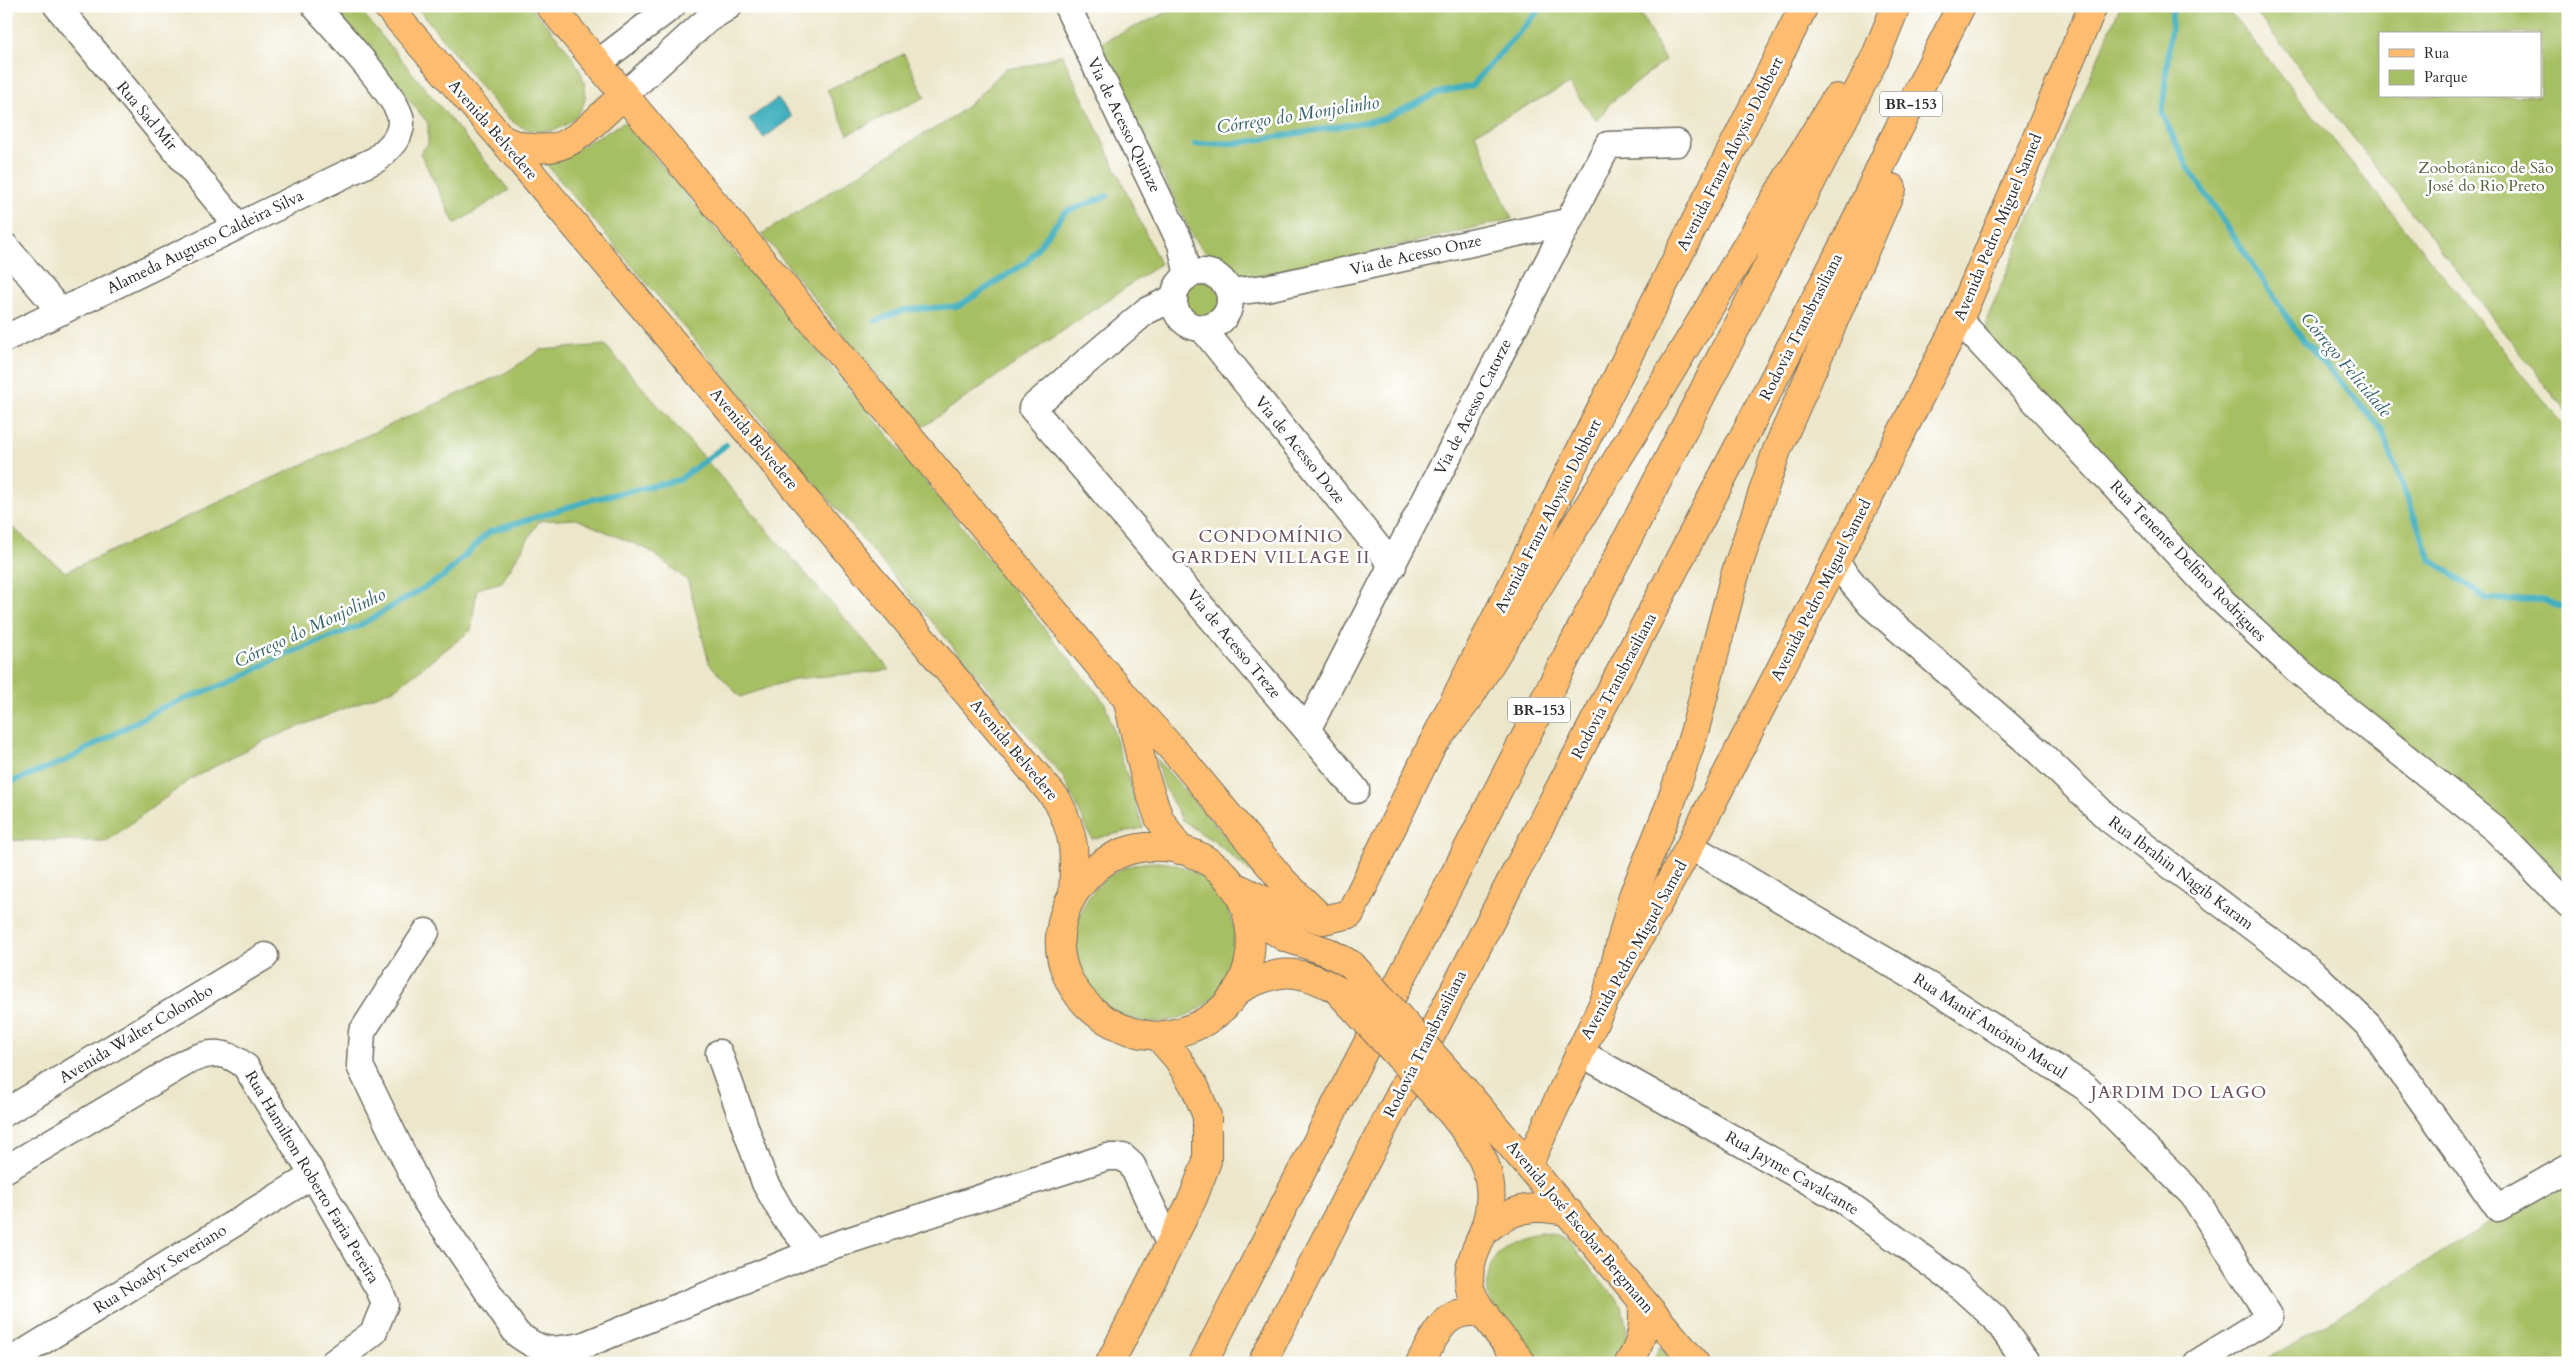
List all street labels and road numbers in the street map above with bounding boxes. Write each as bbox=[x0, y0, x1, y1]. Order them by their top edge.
street label: Avenida Franz Aloysio Dobbert bbox=[1671, 53, 1789, 255]
street label: Via de Acesso Quinze bbox=[1082, 54, 1166, 196]
street label: Avenida Belvedere bbox=[443, 75, 543, 185]
street label: Rua Sad Mir bbox=[112, 77, 183, 155]
road number: BR-153 bbox=[1880, 92, 1942, 116]
street label: Avenida Pedro Miguel Samed bbox=[1949, 130, 2048, 324]
street label: Alameda Augusto Caldeira Silva bbox=[103, 185, 307, 299]
street label: Via de Acesso Onze bbox=[1348, 229, 1484, 281]
street label: Rodovia Transbrasiliana bbox=[1754, 250, 1848, 404]
street label: Via de Acesso Catorze bbox=[1429, 335, 1517, 479]
street label: Avenida Belvedere bbox=[705, 383, 803, 495]
street label: Via de Acesso Doze bbox=[1250, 391, 1350, 509]
street label: Avenida Franz Aloysio Dobbert bbox=[1489, 415, 1607, 617]
street label: Rua Tenente Delfino Rodrigues bbox=[2105, 475, 2271, 647]
street label: Avenida Pedro Miguel Samed bbox=[1766, 495, 1877, 685]
street label: Via de Acesso Treze bbox=[1182, 585, 1286, 703]
street label: Rodovia Transbrasiliana bbox=[1566, 609, 1662, 763]
street label: Avenida Belvedere bbox=[965, 694, 1063, 806]
road number: BR-153 bbox=[1508, 698, 1570, 722]
street label: Rua Ibrahin Nagib Karam bbox=[2104, 811, 2258, 935]
street label: Avenida Pedro Miguel Samed bbox=[1576, 856, 1693, 1043]
street label: Rodovia Transbrasiliana bbox=[1378, 967, 1472, 1121]
street label: Rua Manif Antônio Macul bbox=[1909, 968, 2071, 1084]
street label: Avenida Walter Colombo bbox=[55, 979, 217, 1089]
street label: Rua Hamilton Roberto Faria Pereira bbox=[240, 1066, 384, 1288]
street label: Rua Jayme Cavalcante bbox=[1721, 1126, 1863, 1220]
street label: Avenida José Escobar Bergmann bbox=[1501, 1136, 1659, 1318]
street label: Rua Noadyr Severiano bbox=[89, 1219, 231, 1319]

